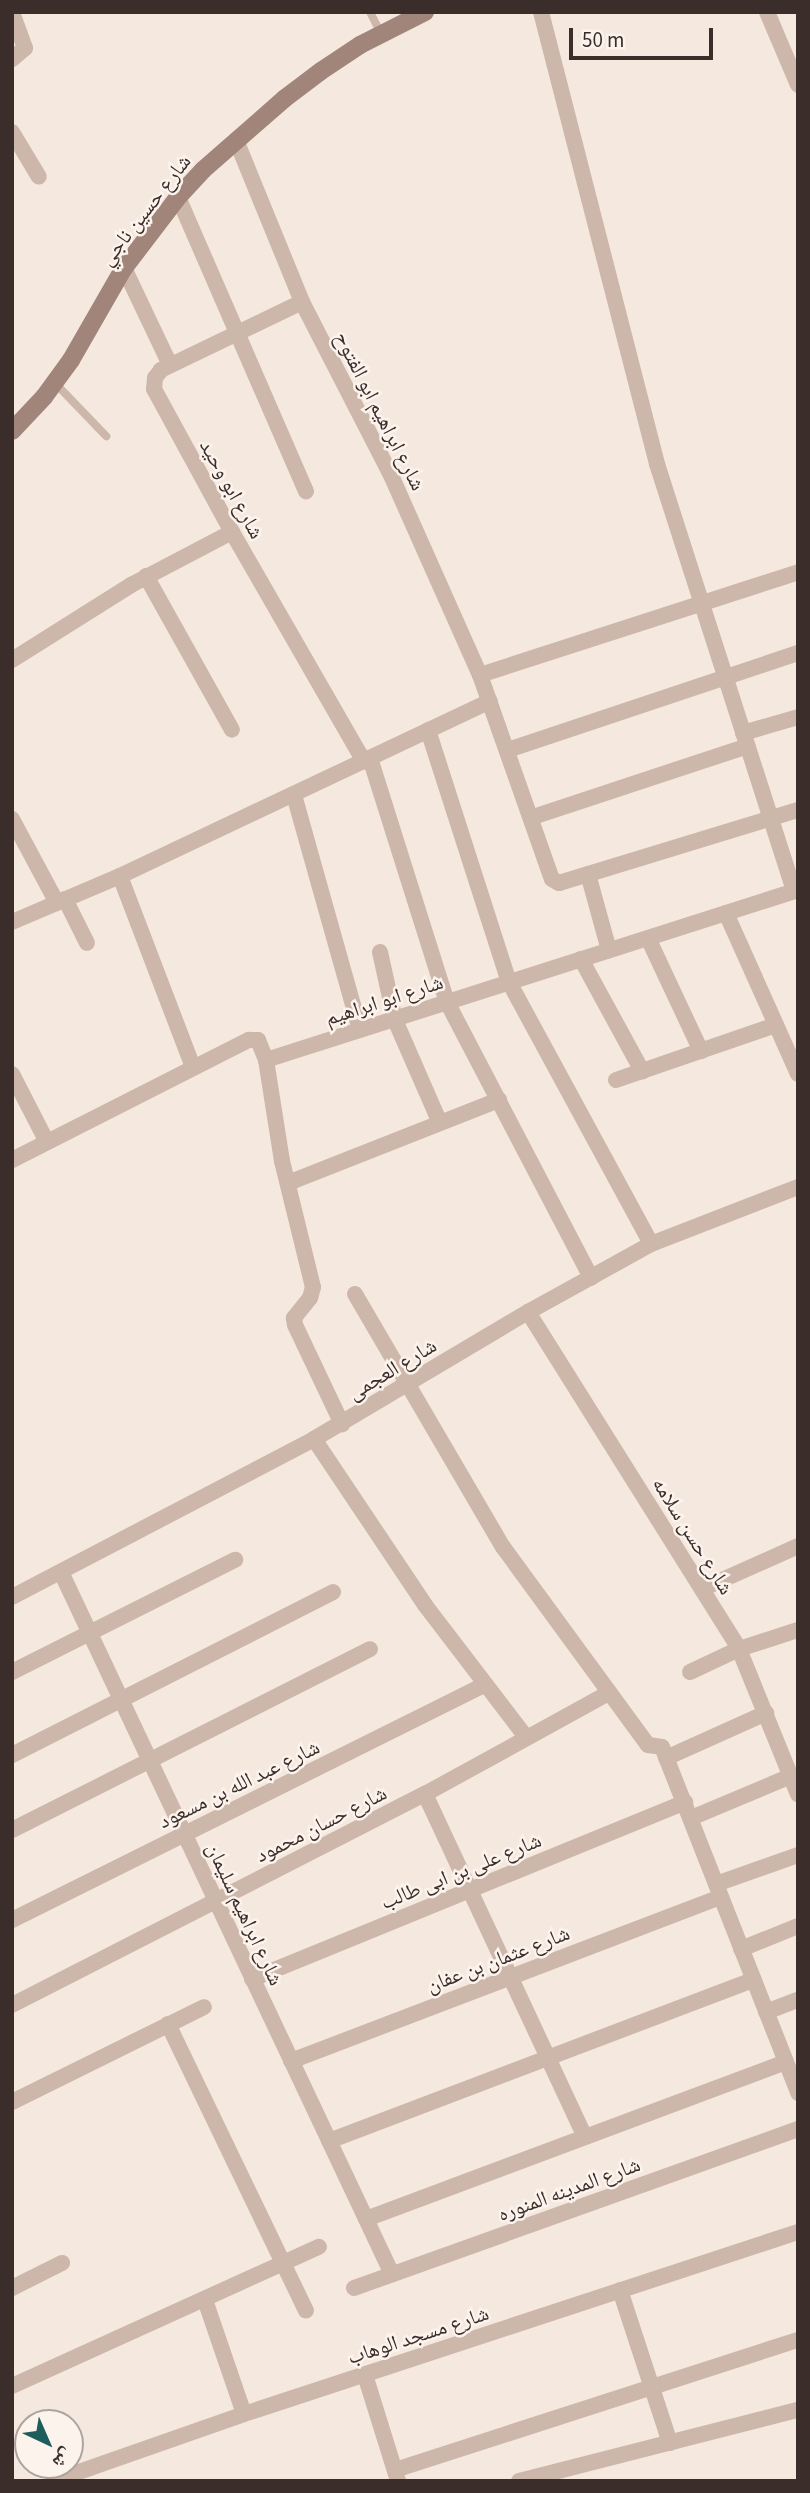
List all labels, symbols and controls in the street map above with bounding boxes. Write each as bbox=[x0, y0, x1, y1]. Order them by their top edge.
scale bar bbox=[572, 14, 716, 58]
text: 50 m bbox=[582, 25, 624, 55]
street label: شارع حسين ناجي bbox=[94, 149, 196, 271]
street label: شارع ابراهيم ابو الفتوح bbox=[329, 327, 431, 495]
street label: شارع ابو وحيد bbox=[194, 435, 270, 543]
street label: شارع ابو ابراهيم bbox=[322, 969, 446, 1031]
street label: شارع العجمى bbox=[343, 1333, 441, 1405]
street label: شارع حسن سلامه bbox=[647, 1473, 739, 1599]
street label: شارع عبد الله بن مسعود bbox=[154, 1734, 324, 1834]
street label: شارع حسان محمود bbox=[251, 1780, 391, 1868]
street label: شارع على بن ابى طالب bbox=[377, 1827, 545, 1915]
street label: شارع ابراهيم سليمان bbox=[201, 1839, 289, 1989]
street label: شارع عثمان بن عفان bbox=[423, 1920, 573, 1998]
street label: شارع المدينه المنوره bbox=[494, 2152, 644, 2226]
street label: شارع مسجد الوهاب bbox=[344, 2300, 492, 2370]
north arrow bbox=[14, 2409, 84, 2479]
text: ش bbox=[46, 2441, 79, 2475]

